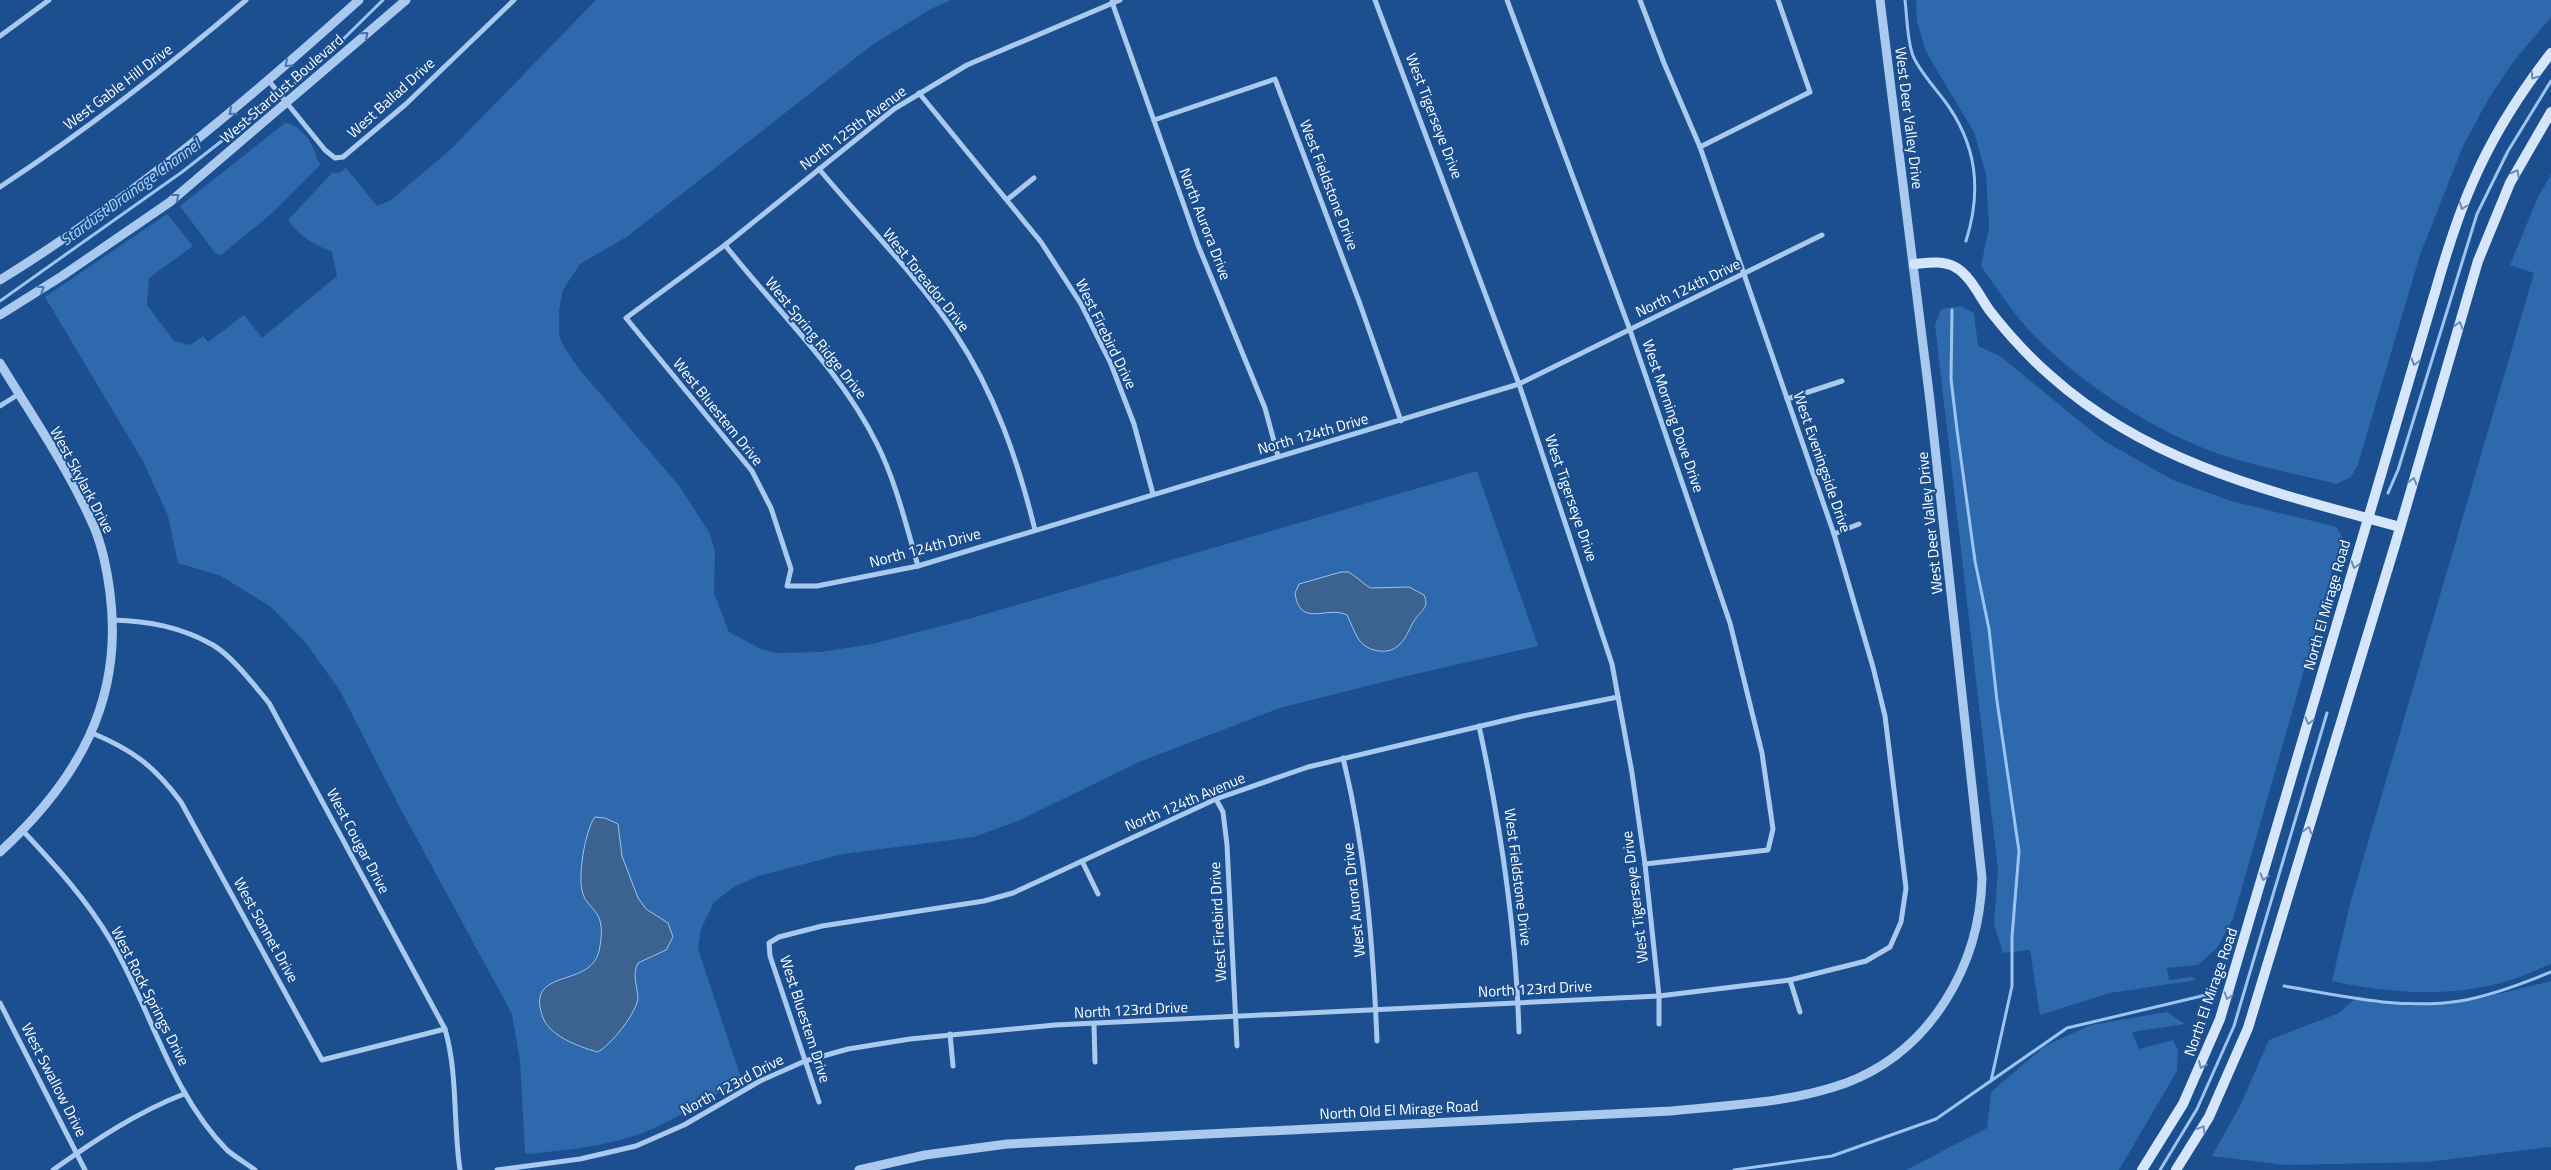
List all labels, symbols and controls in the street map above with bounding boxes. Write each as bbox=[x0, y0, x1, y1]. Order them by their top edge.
street label: West Stardust Boulevard bbox=[215, 28, 348, 149]
one-way arrow bbox=[360, 32, 369, 41]
street label: West Gable Hill Drive bbox=[58, 38, 177, 135]
street label: West Deer Valley Drive bbox=[1889, 46, 1930, 190]
street label: West Tigerseye Drive bbox=[1400, 50, 1469, 182]
street label: West Ballad Drive bbox=[342, 52, 440, 143]
one-way arrow bbox=[284, 58, 293, 67]
one-way arrow bbox=[2530, 71, 2540, 80]
street label: North 125th Avenue bbox=[794, 80, 911, 175]
one-way arrow bbox=[229, 106, 238, 114]
street label: West Fieldstone Drive bbox=[1294, 116, 1365, 253]
water label: Stardust Drainage Channel bbox=[55, 132, 206, 251]
street label: North Aurora Drive bbox=[1174, 164, 1237, 283]
one-way arrow bbox=[2510, 169, 2520, 178]
one-way arrow bbox=[170, 194, 179, 203]
one-way arrow bbox=[2459, 202, 2469, 210]
street label: West Toreador Drive bbox=[877, 223, 976, 337]
street label: North 124th Drive bbox=[1631, 252, 1744, 323]
street label: West Spring Ridge Drive bbox=[760, 272, 873, 404]
street label: West Firebird Drive bbox=[1070, 275, 1143, 393]
one-way arrow bbox=[36, 286, 45, 295]
one-way arrow bbox=[2454, 321, 2464, 329]
street label: West Morning Dove Drive bbox=[1636, 336, 1710, 495]
street label: West Bluestem Drive bbox=[668, 353, 769, 471]
one-way arrow bbox=[2411, 357, 2421, 365]
street label: West Eveningside Drive bbox=[1788, 388, 1857, 535]
street label: North 124th Drive bbox=[1255, 407, 1371, 460]
street label: West Skylark Drive bbox=[45, 422, 120, 537]
street label: West Tigerseye Drive bbox=[1539, 431, 1604, 564]
street label: West Deer Valley Drive bbox=[1911, 451, 1948, 595]
one-way arrow bbox=[2408, 477, 2418, 485]
street label: North 124th Drive bbox=[867, 522, 983, 573]
street label: North El Mirage Road bbox=[2297, 537, 2356, 673]
one-way arrow bbox=[2350, 561, 2360, 569]
one-way arrow bbox=[2305, 717, 2315, 725]
street label: North 124th Avenue bbox=[1121, 766, 1248, 837]
street label: West Cougar Drive bbox=[321, 784, 396, 898]
street label: West Fieldstone Drive bbox=[1499, 807, 1538, 947]
one-way arrow bbox=[2303, 826, 2313, 834]
street label: West Tigerseye Drive bbox=[1615, 830, 1654, 964]
street label: West Aurora Drive bbox=[1336, 842, 1371, 958]
street label: West Firebird Drive bbox=[1203, 861, 1232, 983]
street label: West Sonnet Drive bbox=[228, 873, 305, 987]
one-way arrow bbox=[2259, 873, 2270, 882]
street label: West Rock Springs Drive bbox=[105, 922, 196, 1069]
street label: North El Mirage Road bbox=[2178, 924, 2243, 1059]
street label: West Bluestem Drive bbox=[774, 952, 837, 1086]
street label: North 123rd Drive bbox=[1477, 974, 1593, 1003]
one-way arrow bbox=[2224, 991, 2234, 999]
street label: North 123rd Drive bbox=[1073, 995, 1189, 1024]
street label: West Swallow Drive bbox=[16, 1019, 93, 1141]
street label: North 123rd Drive bbox=[676, 1048, 788, 1121]
one-way arrow bbox=[2198, 1059, 2208, 1068]
street label: North Old El Mirage Road bbox=[1319, 1094, 1479, 1125]
one-way arrow bbox=[2196, 1125, 2206, 1134]

